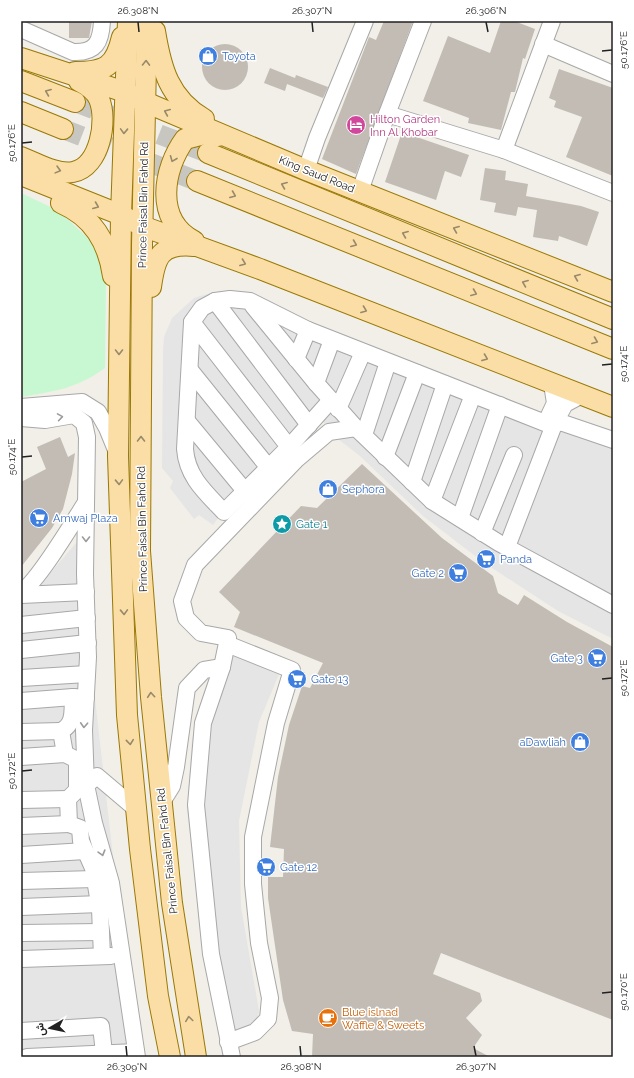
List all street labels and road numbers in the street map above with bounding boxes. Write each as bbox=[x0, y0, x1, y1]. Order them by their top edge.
street label: Prince Faisal Bin Fahd Rd bbox=[136, 142, 151, 268]
street label: King Saud Road bbox=[277, 153, 357, 196]
street label: Prince Faisal Bin Fahd Rd bbox=[135, 466, 150, 592]
street label: Prince Faisal Bin Fahd Rd bbox=[154, 787, 181, 914]

